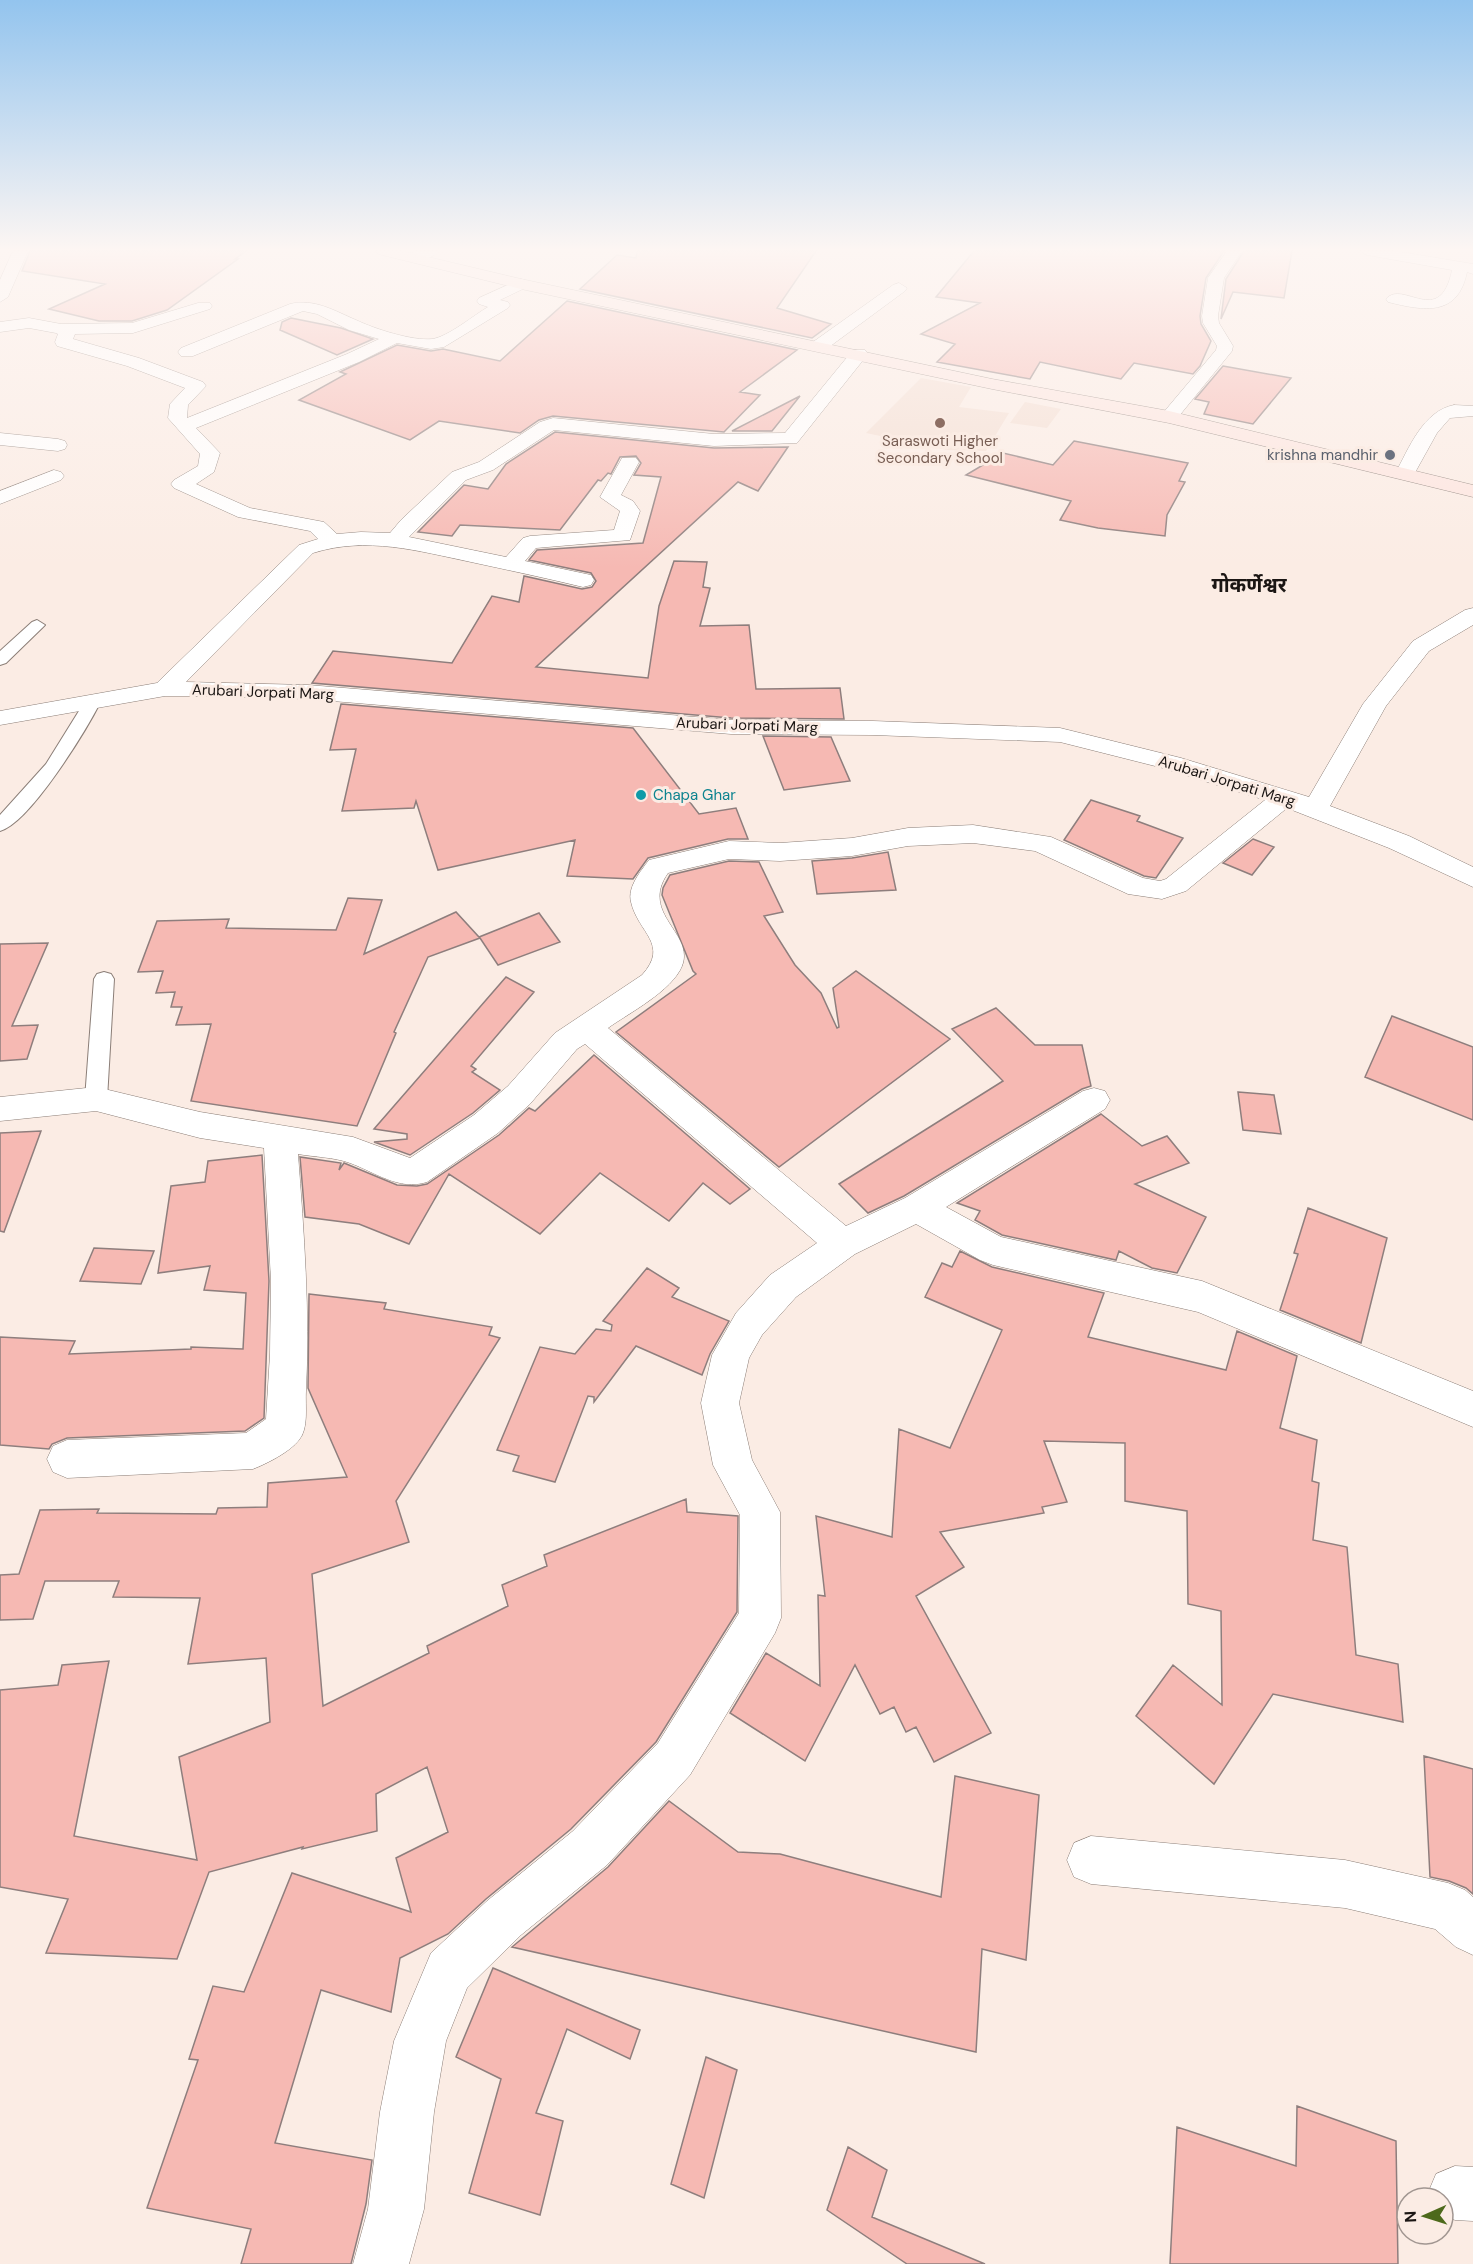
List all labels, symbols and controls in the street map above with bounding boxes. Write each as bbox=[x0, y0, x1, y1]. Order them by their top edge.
marker: Saraswoti Higher Secondary School bbox=[933, 416, 947, 430]
place label: Saraswoti Higher Secondary School bbox=[877, 431, 1003, 468]
place label: krishna mandhir bbox=[1267, 445, 1378, 465]
marker: krishna mandhir bbox=[1383, 448, 1397, 462]
district label: गोकर्णेश्वर bbox=[1211, 572, 1288, 598]
street label: Arubari Jorpati Marg bbox=[192, 680, 334, 704]
street label: Arubari Jorpati Marg bbox=[676, 713, 818, 737]
street label: Arubari Jorpati Marg bbox=[1156, 751, 1298, 811]
place label: Chapa Ghar bbox=[653, 785, 736, 805]
marker: Chapa Ghar bbox=[634, 788, 648, 802]
north arrow bbox=[1395, 2186, 1455, 2246]
text: N bbox=[1400, 2210, 1421, 2223]

